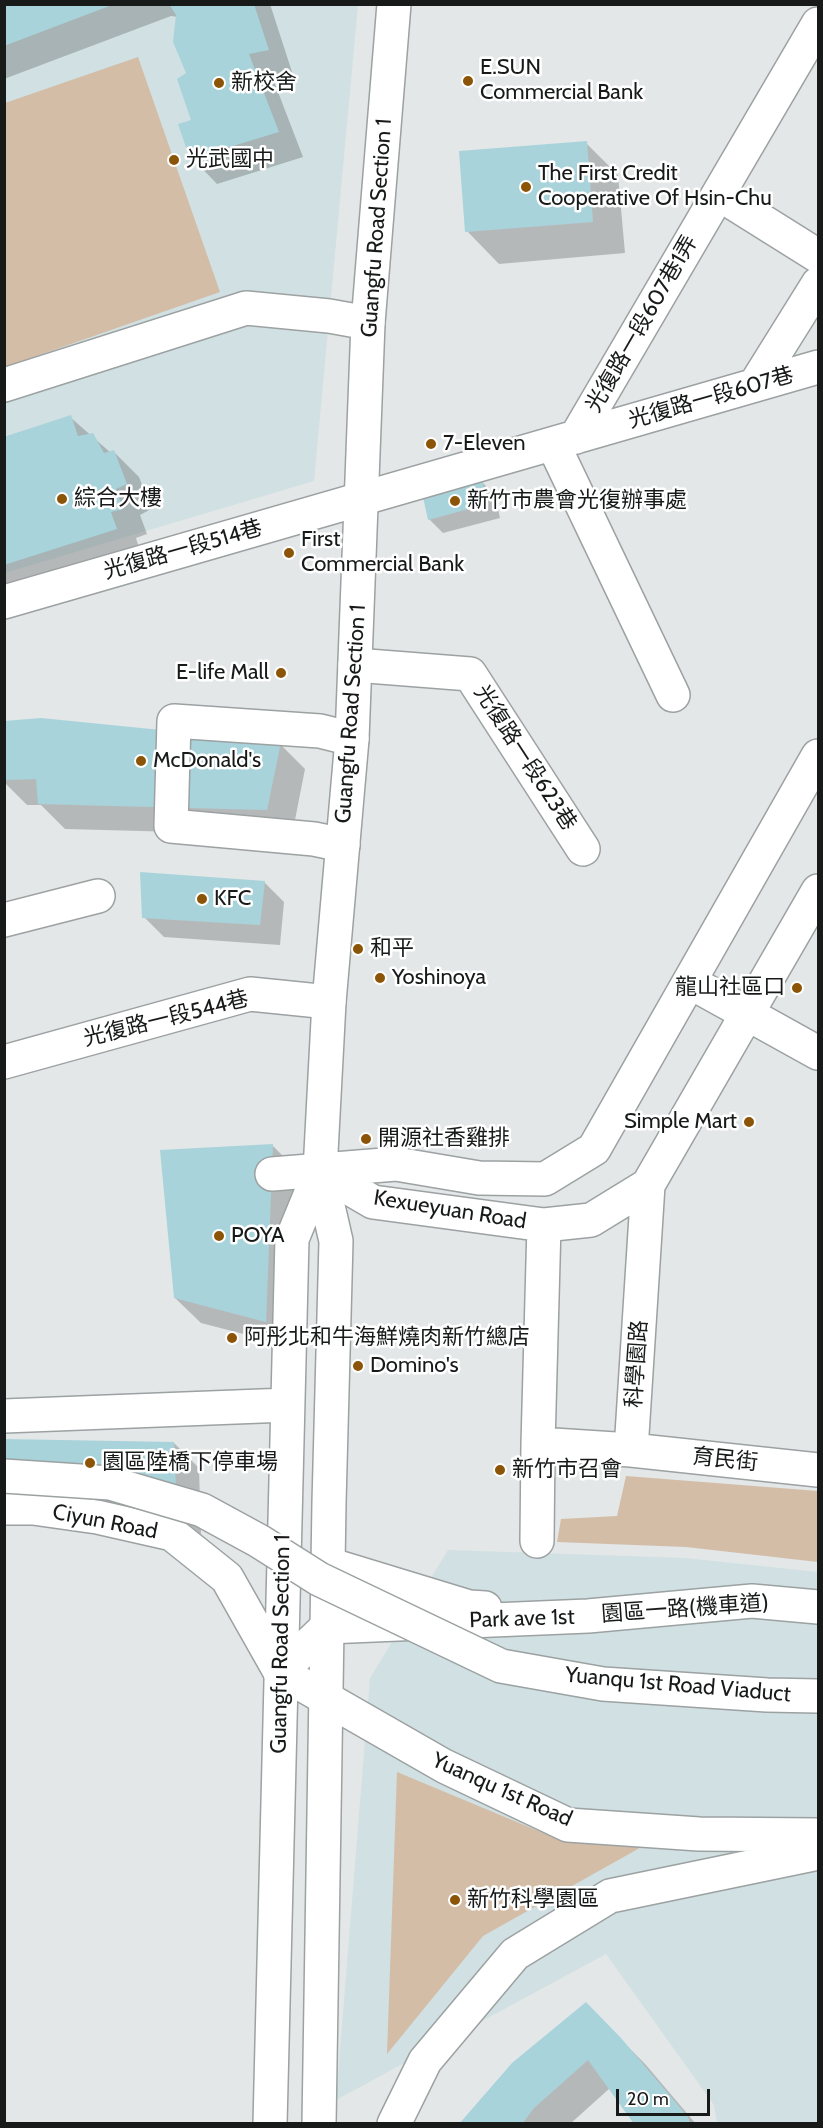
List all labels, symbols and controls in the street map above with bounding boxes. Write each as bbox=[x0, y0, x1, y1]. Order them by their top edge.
place label: E.SUN Commercial Bank bbox=[480, 55, 643, 106]
place label: 新校舍 bbox=[231, 70, 297, 96]
marker: E.SUN Commercial Bank bbox=[461, 74, 475, 88]
marker: 新校舍 bbox=[212, 76, 226, 90]
street label: Guangfu Road Section 1 bbox=[356, 118, 398, 338]
place label: 光武國中 bbox=[186, 147, 274, 173]
marker: 光武國中 bbox=[167, 153, 181, 167]
place label: The First Credit Cooperative Of Hsin-Chu bbox=[538, 161, 772, 212]
marker: The First Credit Cooperative Of Hsin-Chu bbox=[519, 180, 533, 194]
street label: 光復路一段607巷1弄 bbox=[581, 231, 703, 417]
street label: 光復路一段607巷 bbox=[625, 362, 797, 434]
place label: 7-Eleven bbox=[443, 431, 526, 457]
marker: 7-Eleven bbox=[424, 437, 438, 451]
place label: 綜合大樓 bbox=[74, 486, 162, 512]
place label: 新竹市農會光復辦事處 bbox=[467, 488, 687, 514]
marker: 綜合大樓 bbox=[55, 492, 69, 506]
marker: 新竹市農會光復辦事處 bbox=[448, 494, 462, 508]
street label: 光復路一段514巷 bbox=[101, 515, 265, 585]
place label: First Commercial Bank bbox=[301, 527, 464, 578]
marker: First Commercial Bank bbox=[282, 546, 296, 560]
street label: Guangfu Road Section 1 bbox=[330, 604, 372, 824]
place label: E-life Mall bbox=[176, 660, 269, 686]
marker: E-life Mall bbox=[274, 666, 288, 680]
street label: 光復路一段623巷 bbox=[468, 680, 582, 836]
place label: McDonald's bbox=[153, 748, 261, 774]
marker: McDonald's bbox=[134, 754, 148, 768]
place label: KFC bbox=[214, 886, 251, 912]
marker: KFC bbox=[195, 892, 209, 906]
place label: 和平 bbox=[370, 936, 414, 962]
marker: 和平 bbox=[351, 942, 365, 956]
place label: Yoshinoya bbox=[392, 965, 486, 991]
marker: Yoshinoya bbox=[373, 971, 387, 985]
place label: 龍山社區口 bbox=[675, 975, 785, 1001]
marker: 龍山社區口 bbox=[790, 981, 804, 995]
street label: 光復路一段544巷 bbox=[81, 986, 251, 1052]
place label: Simple Mart bbox=[624, 1109, 737, 1135]
marker: Simple Mart bbox=[742, 1115, 756, 1129]
place label: 開源社香雞排 bbox=[378, 1126, 510, 1152]
marker: 開源社香雞排 bbox=[359, 1132, 373, 1146]
street label: Kexueyuan Road bbox=[372, 1185, 528, 1235]
place label: POYA bbox=[231, 1223, 285, 1249]
marker: POYA bbox=[212, 1229, 226, 1243]
street label: 科學園路 bbox=[621, 1319, 653, 1409]
place label: 阿彤北和牛海鮮燒肉新竹總店 bbox=[244, 1325, 530, 1351]
marker: 阿彤北和牛海鮮燒肉新竹總店 bbox=[225, 1331, 239, 1345]
place label: Domino's bbox=[370, 1353, 459, 1379]
marker: Domino's bbox=[351, 1359, 365, 1373]
street label: 育民街 bbox=[691, 1443, 759, 1477]
place label: 園區陸橋下停車場 bbox=[102, 1450, 278, 1476]
marker: 園區陸橋下停車場 bbox=[83, 1456, 97, 1470]
place label: 新竹市召會 bbox=[512, 1457, 622, 1483]
marker: 新竹市召會 bbox=[493, 1463, 507, 1477]
street label: Ciyun Road bbox=[50, 1499, 160, 1545]
street label: Guangfu Road Section 1 bbox=[266, 1534, 296, 1754]
street label: 園區一路(機車道) bbox=[600, 1590, 770, 1628]
street label: Park ave 1st bbox=[469, 1604, 575, 1634]
street label: Yuanqu 1st Road Viaduct bbox=[564, 1662, 792, 1708]
street label: Yuanqu 1st Road bbox=[428, 1747, 576, 1833]
place label: 新竹科學園區 bbox=[467, 1887, 599, 1913]
marker: 新竹科學園區 bbox=[448, 1893, 462, 1907]
scale bar bbox=[619, 2077, 714, 2115]
text: 20 m bbox=[627, 2088, 669, 2110]

